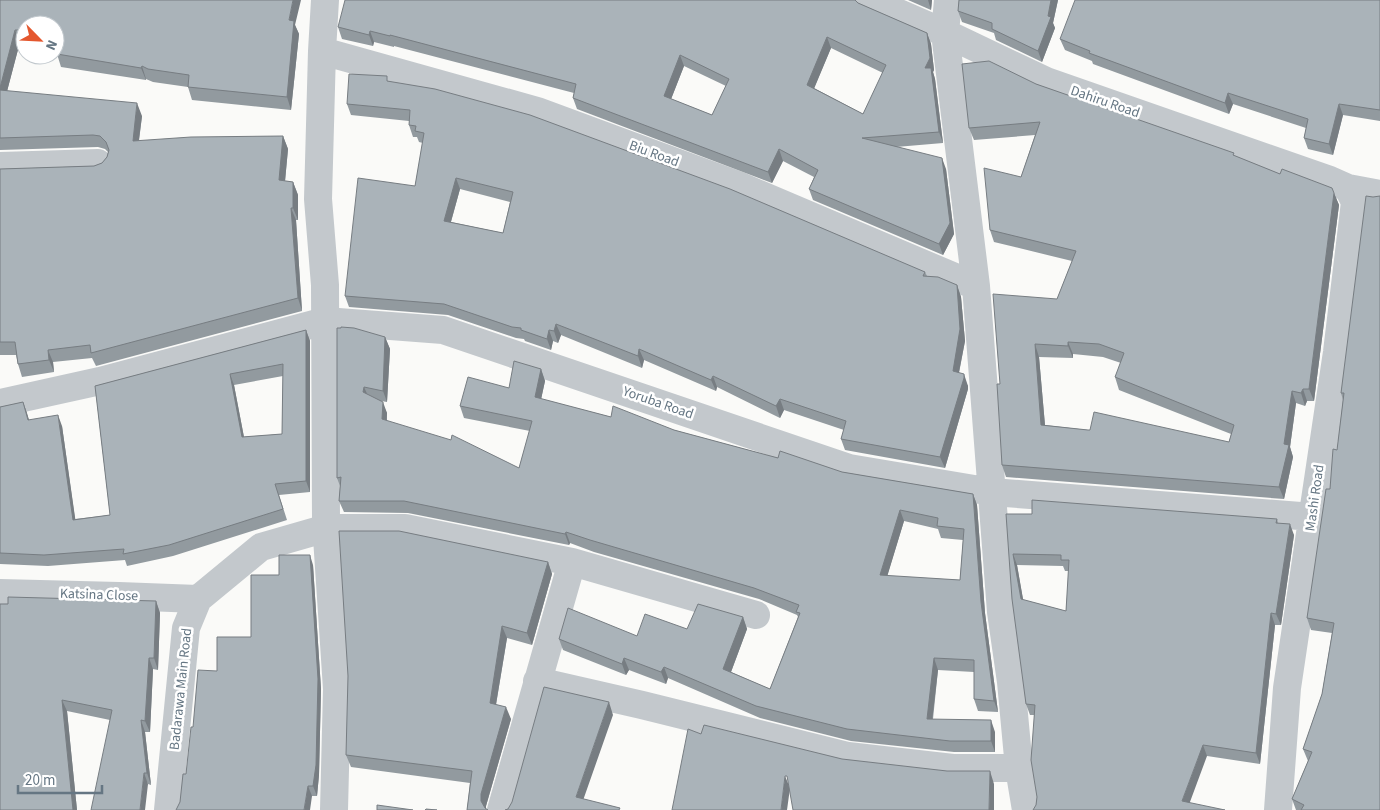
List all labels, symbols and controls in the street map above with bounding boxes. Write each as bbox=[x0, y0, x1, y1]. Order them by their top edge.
north arrow bbox=[15, 15, 65, 65]
text: N bbox=[40, 37, 62, 53]
street label: Dahiru Road bbox=[1068, 81, 1142, 123]
street label: Biu Road bbox=[626, 136, 682, 172]
street label: Yoruba Road bbox=[619, 381, 696, 424]
street label: Mashi Road bbox=[1300, 463, 1330, 533]
street label: Katsina Close bbox=[60, 584, 139, 606]
street label: Badarawa Main Road bbox=[165, 627, 197, 751]
scale bar bbox=[18, 762, 101, 794]
text: 20 m bbox=[25, 770, 55, 791]

